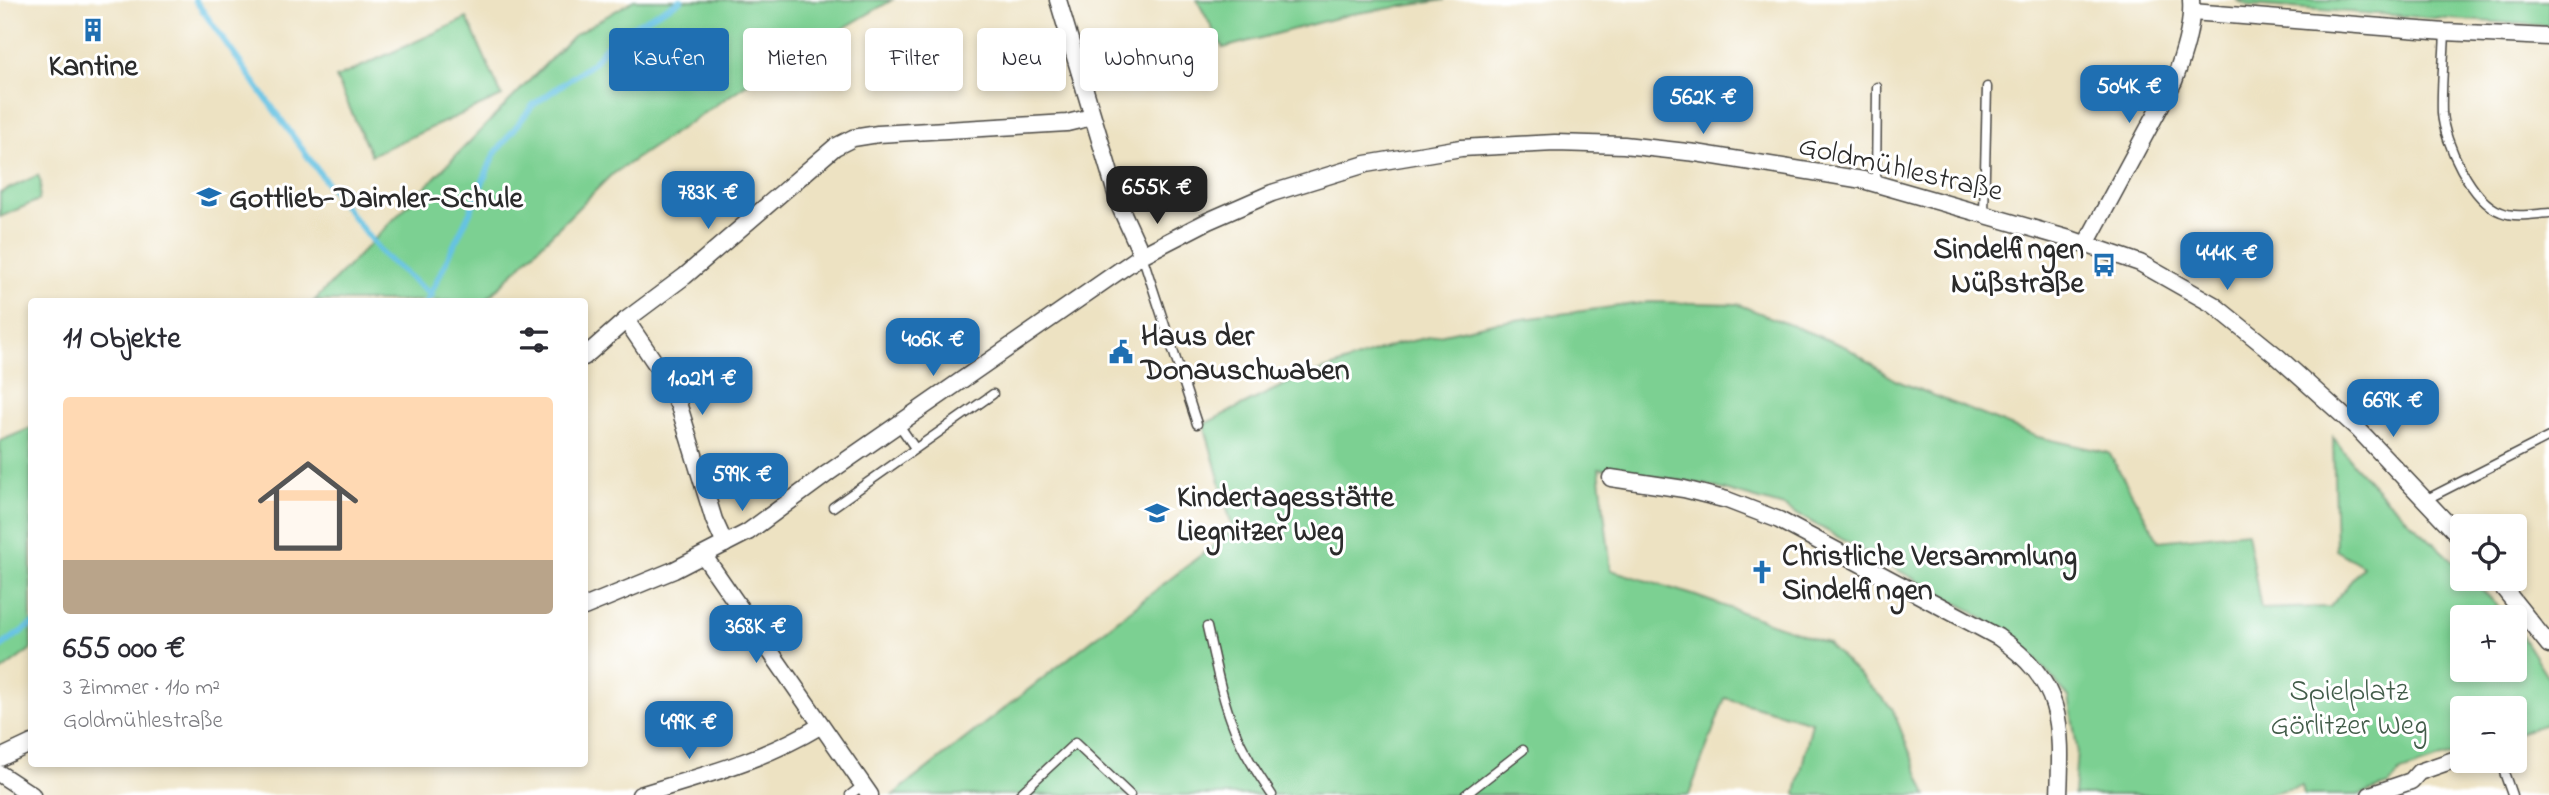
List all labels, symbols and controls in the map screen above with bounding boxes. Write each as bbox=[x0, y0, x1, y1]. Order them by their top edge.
building icon: Kantine bbox=[79, 16, 107, 44]
chip: Kaufen bbox=[609, 28, 729, 91]
chip: Mieten bbox=[743, 28, 851, 91]
chip: Filter bbox=[865, 28, 963, 91]
chip: Neu bbox=[977, 28, 1066, 91]
chip: Wohnung bbox=[1080, 28, 1218, 91]
place label: Kantine bbox=[48, 46, 139, 90]
pin: 504K € bbox=[2072, 66, 2186, 125]
text: 504K € bbox=[2096, 71, 2162, 104]
pin: 562K € bbox=[1646, 76, 1760, 136]
text: 562K € bbox=[1669, 82, 1737, 115]
street label: Goldmühlestraße bbox=[1794, 125, 2007, 215]
pin: 655K € bbox=[1100, 166, 1214, 226]
pin: 783K € bbox=[651, 172, 765, 231]
text: 655K € bbox=[1122, 172, 1192, 205]
text: 783K € bbox=[678, 177, 738, 210]
place label: Gottlieb-Daimler-Schule bbox=[229, 178, 524, 222]
school or university icon: Gottlieb-Daimler-Schule bbox=[195, 183, 223, 211]
place label: Sindelfingen Nüßstraße bbox=[1933, 229, 2086, 307]
pin: 444K € bbox=[2170, 232, 2284, 292]
text: 444K € bbox=[2196, 238, 2258, 271]
bus stop icon: Sindelfingen Nüßstraße bbox=[2090, 251, 2118, 279]
place label: Haus der Donauschwaben bbox=[1139, 316, 1350, 394]
text: 11 Objekte bbox=[63, 318, 181, 362]
pin: 406K € bbox=[876, 318, 990, 378]
icon: filters bbox=[515, 321, 553, 359]
text: 406K € bbox=[902, 324, 964, 357]
public building icon: Haus der Donauschwaben bbox=[1107, 338, 1135, 366]
pin: 1.02M € bbox=[637, 358, 767, 417]
text: 1.02M € bbox=[667, 363, 737, 396]
pin: 669K € bbox=[2336, 380, 2450, 439]
text: 669K € bbox=[2363, 385, 2423, 418]
icon: home bbox=[245, 443, 371, 569]
pin: 599K € bbox=[685, 454, 799, 513]
text: 599K € bbox=[712, 459, 772, 492]
place label: Kindertagesstätte Liegnitzer Weg bbox=[1177, 477, 1396, 556]
school or university icon: Kindertagesstätte Liegnitzer Weg bbox=[1143, 499, 1171, 527]
map controls bbox=[2450, 514, 2527, 773]
button: locate bbox=[2450, 514, 2527, 591]
place label: Christliche Versammlung Sindelfingen bbox=[1782, 536, 2077, 615]
church icon: Christliche Versammlung Sindelfingen bbox=[1748, 558, 1776, 586]
button: + bbox=[2450, 605, 2527, 682]
pin: 368K € bbox=[699, 606, 813, 665]
text: 368K € bbox=[725, 611, 787, 644]
text: 655 000 € bbox=[63, 628, 185, 672]
park label: Spielplatz Görlitzer Weg bbox=[2270, 671, 2428, 749]
text: 3 Zimmer · 110 m² bbox=[63, 672, 220, 705]
button: − bbox=[2450, 696, 2527, 773]
pin: 499K € bbox=[632, 702, 746, 761]
text: Goldmühlestraße bbox=[63, 705, 223, 738]
text: 499K € bbox=[661, 707, 717, 740]

